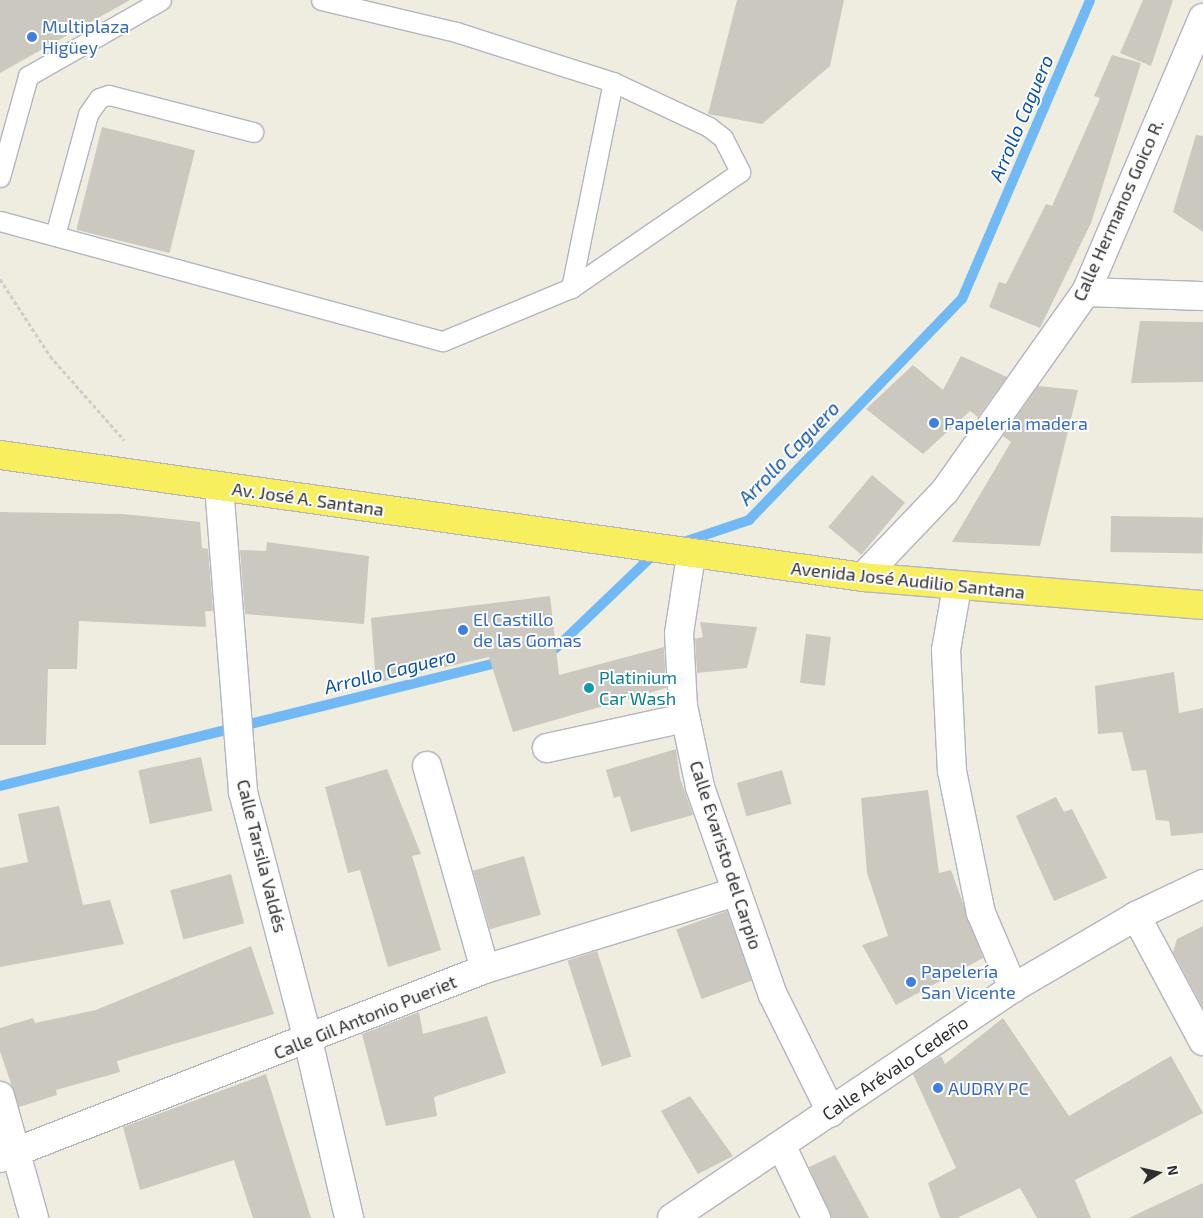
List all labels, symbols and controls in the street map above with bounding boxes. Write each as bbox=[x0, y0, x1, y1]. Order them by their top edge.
place label: Multiplaza Higüey bbox=[42, 16, 129, 58]
marker: Multiplaza Higüey bbox=[26, 31, 38, 43]
water label: Arrollo Caguero bbox=[984, 51, 1058, 185]
street label: Calle Hermanos Goico R. bbox=[1068, 116, 1168, 304]
water label: Arrollo Caguero bbox=[734, 396, 844, 510]
place label: Papeleria madera bbox=[944, 412, 1088, 434]
marker: Papeleria madera bbox=[928, 417, 940, 429]
street label: Av. José A. Santana bbox=[230, 478, 386, 520]
street label: Avenida José Audilio Santana bbox=[790, 557, 1026, 603]
place label: El Castillo de las Gomas bbox=[473, 609, 582, 652]
marker: El Castillo de las Gomas bbox=[457, 624, 469, 636]
water label: Arrollo Caguero bbox=[322, 644, 458, 698]
place label: Platinium Car Wash bbox=[599, 667, 677, 710]
marker: Platinium Car Wash bbox=[583, 682, 595, 694]
street label: Calle Evaristo del Carpio bbox=[685, 758, 767, 952]
street label: Calle Tarsila Valdés bbox=[232, 777, 292, 935]
place label: Papelería San Vicente bbox=[921, 961, 1016, 1004]
street label: Calle Gil Antonio Pueriet bbox=[270, 970, 460, 1064]
marker: Papelería San Vicente bbox=[905, 976, 917, 988]
street label: Calle Arévalo Cedeño bbox=[818, 1011, 972, 1125]
place label: AUDRY PC bbox=[948, 1077, 1029, 1099]
marker: AUDRY PC bbox=[932, 1082, 944, 1094]
north arrow bbox=[1133, 1148, 1183, 1198]
text: N bbox=[1164, 1164, 1183, 1177]

